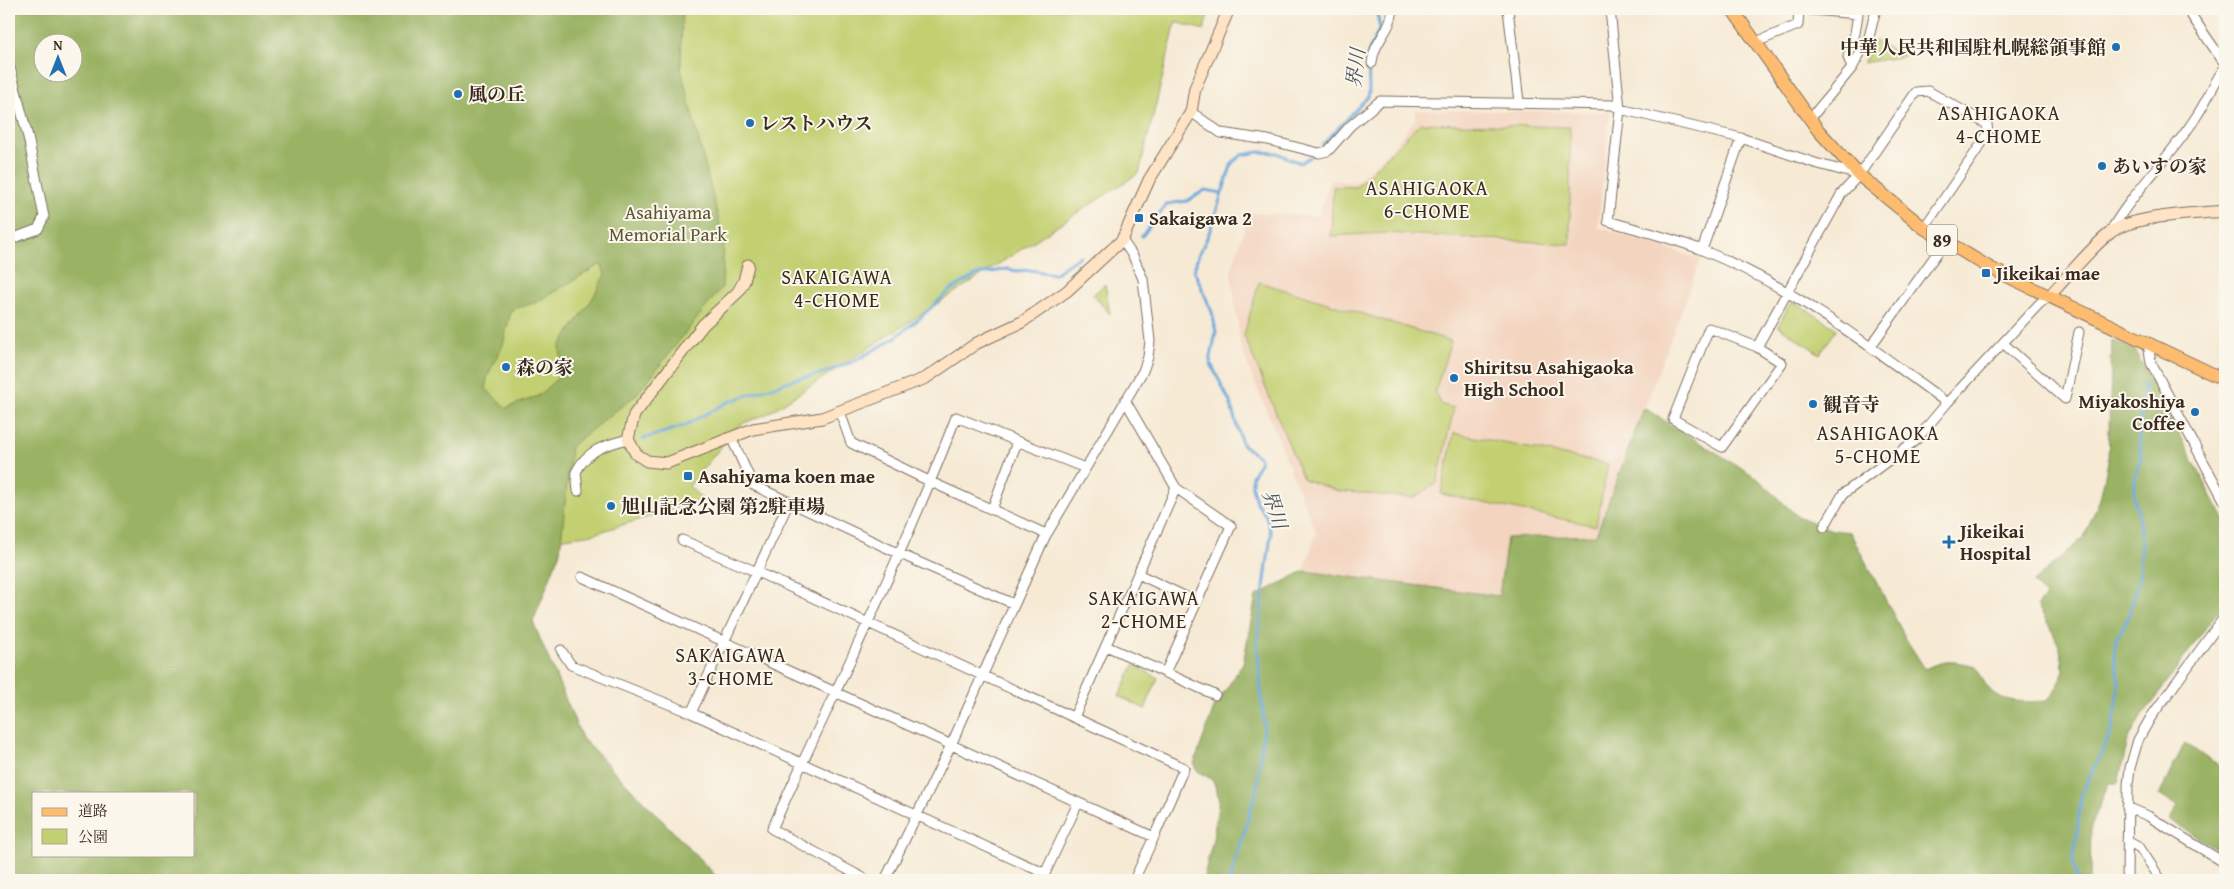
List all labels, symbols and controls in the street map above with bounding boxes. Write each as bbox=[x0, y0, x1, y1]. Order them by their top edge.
north arrow bbox=[32, 32, 82, 82]
place label: 中華人民共和国駐札幌総領事館 bbox=[1840, 33, 2106, 61]
text: N bbox=[53, 35, 63, 55]
marker: 中華人民共和国駐札幌総領事館 bbox=[2110, 41, 2122, 53]
water label: 界川 bbox=[1338, 44, 1372, 90]
place label: 風の丘 bbox=[468, 80, 525, 108]
marker: 風の丘 bbox=[452, 88, 464, 100]
district label: ASAHIGAOKA 4-CHOME bbox=[1937, 98, 2061, 150]
place label: レストハウス bbox=[760, 109, 872, 137]
marker: レストハウス bbox=[744, 117, 756, 129]
place label: あいすの家 bbox=[2112, 152, 2207, 180]
marker: あいすの家 bbox=[2096, 160, 2108, 172]
district label: ASAHIGAOKA 6-CHOME bbox=[1365, 173, 1489, 225]
park label: Asahiyama Memorial Park bbox=[609, 198, 727, 248]
place label: Sakaigawa 2 bbox=[1149, 204, 1252, 232]
marker: Sakaigawa 2 bbox=[1133, 212, 1145, 224]
road number: 89 bbox=[1927, 224, 1957, 256]
place label: Jikeikai mae bbox=[1993, 259, 2100, 287]
district label: SAKAIGAWA 4-CHOME bbox=[781, 262, 893, 314]
marker: Jikeikai mae bbox=[1980, 267, 1992, 279]
place label: 森の家 bbox=[516, 353, 573, 381]
place label: Shiritsu Asahigaoka High School bbox=[1464, 353, 1634, 403]
marker: 森の家 bbox=[500, 361, 512, 373]
marker: Shiritsu Asahigaoka High School bbox=[1448, 372, 1460, 384]
place label: Miyakoshiya Coffee bbox=[2079, 387, 2185, 437]
place label: 観音寺 bbox=[1823, 390, 1880, 418]
marker: 観音寺 bbox=[1807, 398, 1819, 410]
marker: Miyakoshiya Coffee bbox=[2189, 406, 2201, 418]
district label: ASAHIGAOKA 5-CHOME bbox=[1816, 418, 1940, 470]
place label: Asahiyama koen mae bbox=[698, 462, 875, 490]
marker: Asahiyama koen mae bbox=[682, 470, 694, 482]
water label: 界川 bbox=[1255, 485, 1296, 534]
place label: 旭山記念公園 第2駐車場 bbox=[621, 492, 825, 520]
marker: 旭山記念公園 第2駐車場 bbox=[605, 500, 617, 512]
place label: Jikeikai Hospital bbox=[1957, 517, 2031, 567]
marker: Jikeikai Hospital bbox=[1942, 535, 1956, 549]
district label: SAKAIGAWA 2-CHOME bbox=[1088, 583, 1200, 635]
district label: SAKAIGAWA 3-CHOME bbox=[675, 640, 787, 692]
legend bbox=[32, 792, 195, 856]
text: 道路 bbox=[78, 800, 108, 821]
text: 公園 bbox=[78, 826, 108, 847]

